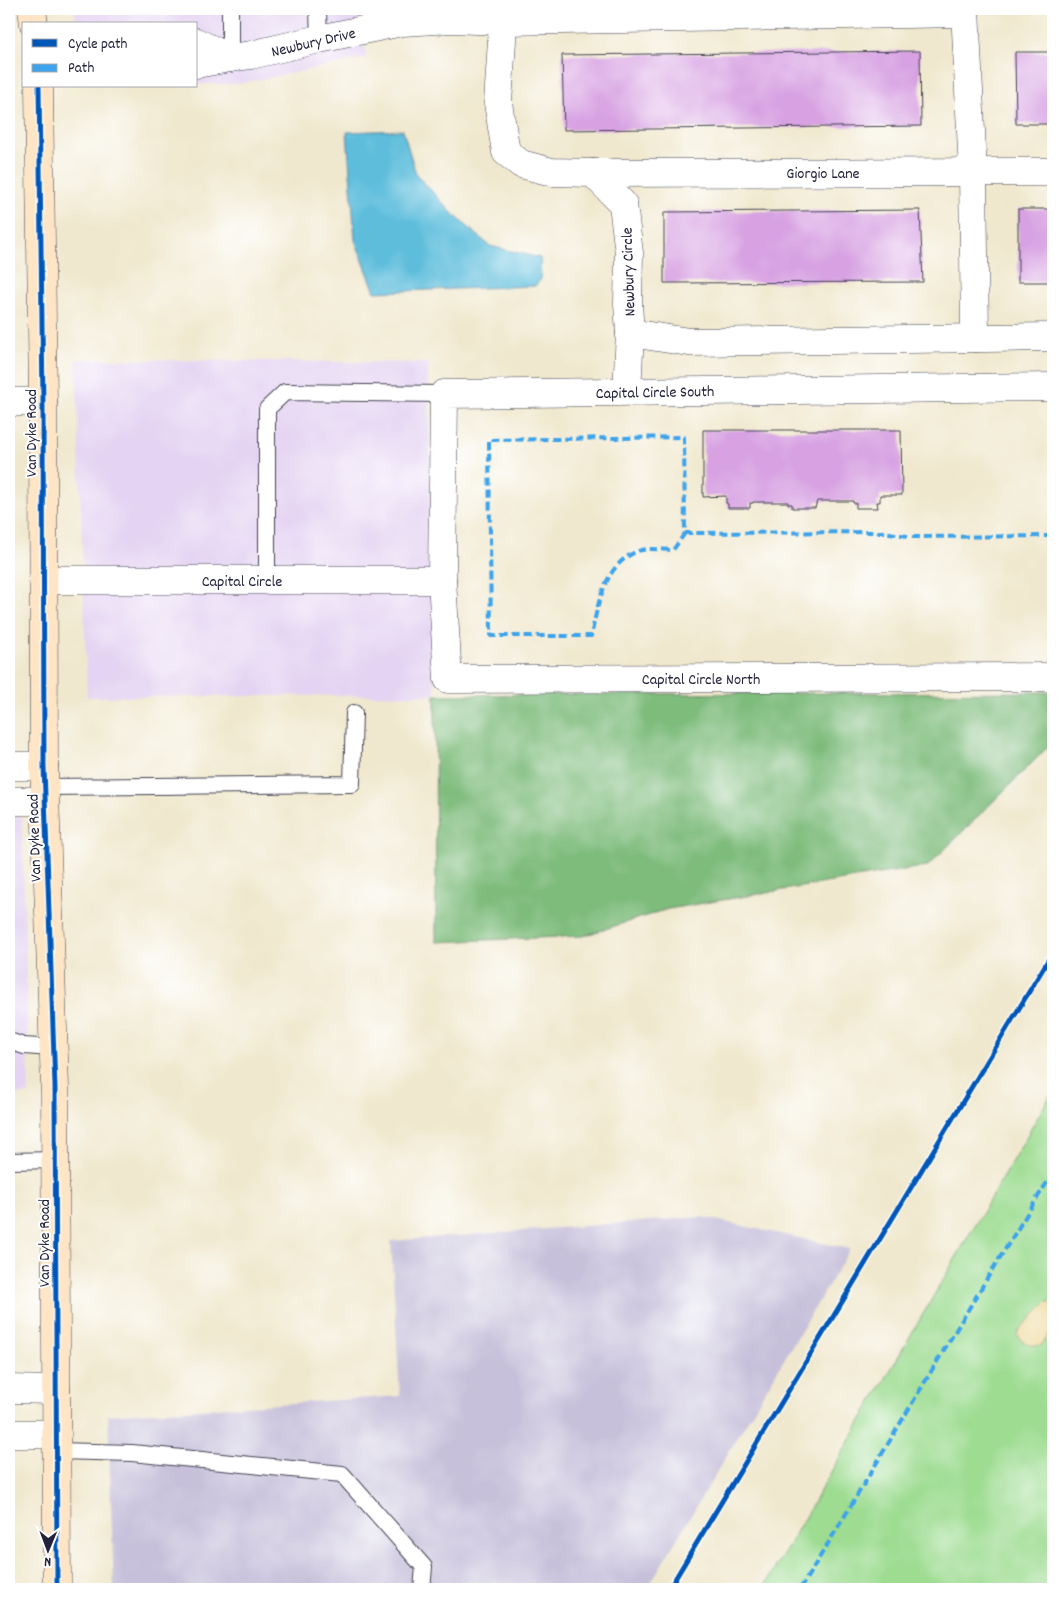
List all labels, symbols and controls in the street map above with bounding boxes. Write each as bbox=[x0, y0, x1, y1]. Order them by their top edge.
legend bbox=[22, 22, 198, 88]
street label: Newbury Drive bbox=[269, 23, 358, 64]
text: Cycle path bbox=[68, 34, 128, 56]
text: Path bbox=[68, 58, 94, 80]
street label: Giorgio Lane bbox=[786, 163, 860, 186]
street label: Newbury Circle bbox=[616, 227, 643, 317]
street label: Capital Circle South bbox=[596, 381, 715, 406]
street label: Van Dyke Road bbox=[21, 389, 44, 477]
street label: Capital Circle bbox=[202, 571, 282, 594]
street label: Capital Circle North bbox=[642, 669, 760, 692]
street label: Van Dyke Road bbox=[22, 793, 49, 882]
street label: Van Dyke Road bbox=[34, 1199, 57, 1287]
north arrow bbox=[22, 1526, 72, 1576]
text: N bbox=[44, 1551, 51, 1571]

